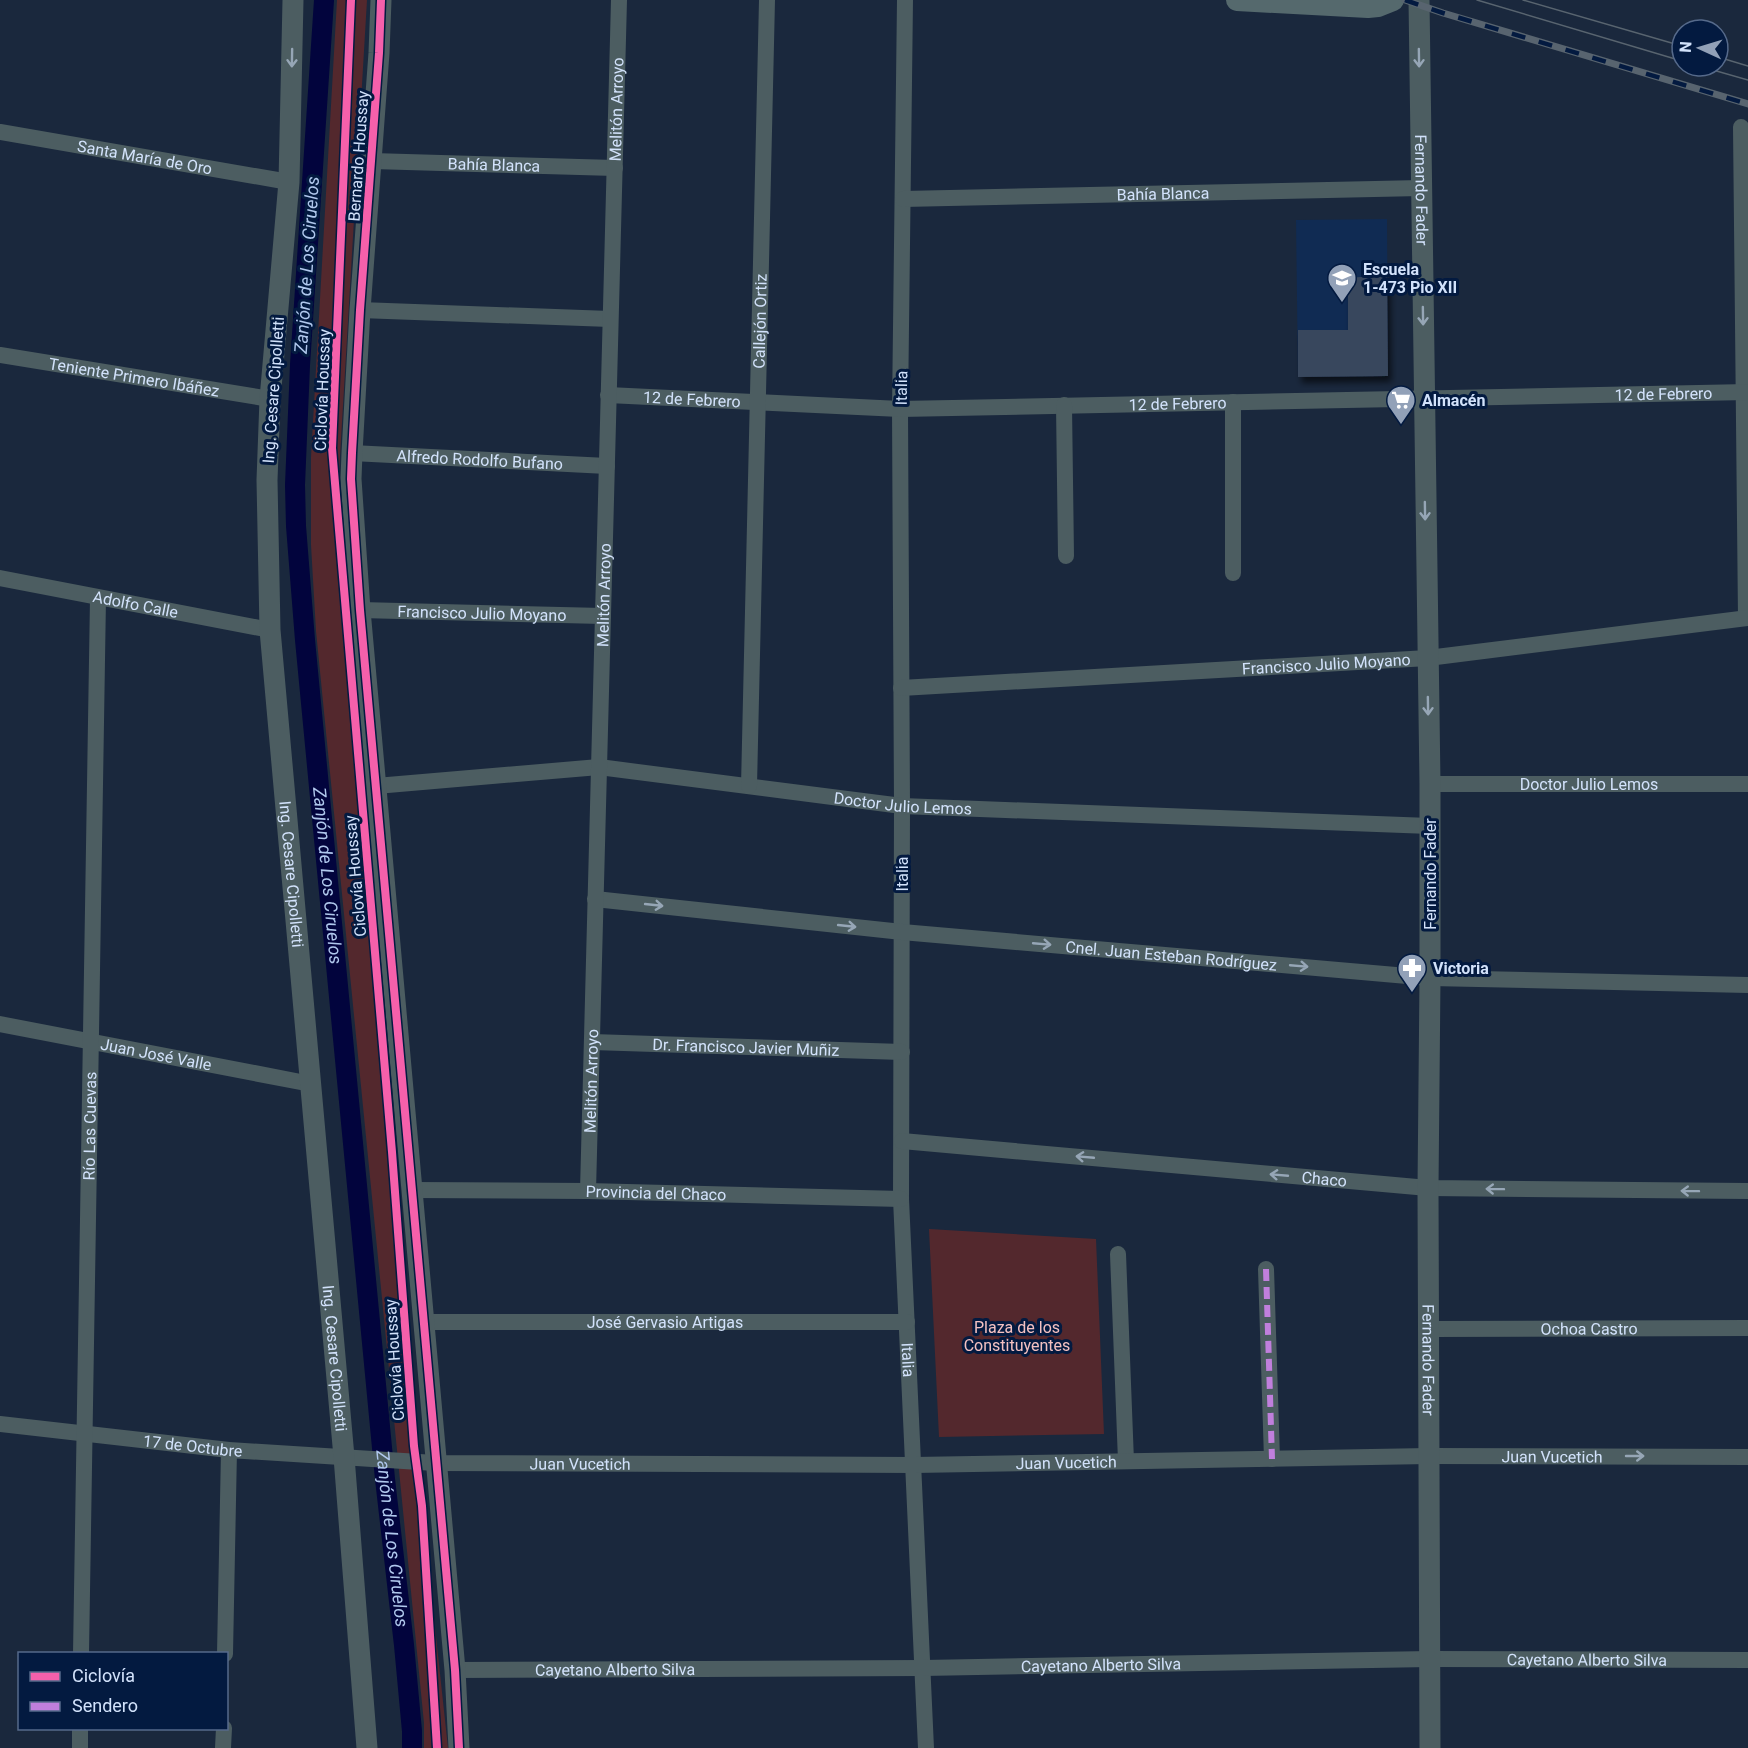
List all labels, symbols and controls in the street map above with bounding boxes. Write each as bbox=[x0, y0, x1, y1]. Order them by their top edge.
north arrow bbox=[1670, 18, 1730, 78]
text: N bbox=[1676, 41, 1695, 53]
one-way arrow bbox=[286, 48, 297, 68]
one-way arrow bbox=[1413, 48, 1425, 68]
street label: Melitón Arroyo bbox=[606, 57, 628, 162]
street label: Bernardo Houssay bbox=[344, 90, 373, 222]
street label: Fernando Fader bbox=[1411, 134, 1431, 246]
street label: Santa María de Oro bbox=[76, 137, 214, 179]
street label: Bahía Blanca bbox=[447, 154, 540, 176]
water label: Zanjón de Los Ciruelos bbox=[290, 176, 323, 355]
street label: Bahía Blanca bbox=[1116, 183, 1209, 204]
place label: Escuela 1-473 Pio XII bbox=[1363, 260, 1457, 297]
school or university icon: Escuela 1-473 Pio XII bbox=[1326, 262, 1358, 304]
street label: Callejón Ortiz bbox=[750, 273, 771, 369]
one-way arrow bbox=[1417, 306, 1428, 326]
street label: Ing. Cesare Cipolletti bbox=[259, 316, 288, 464]
street label: Ciclovía Houssay bbox=[311, 328, 334, 451]
street label: Teniente Primero Ibáñez bbox=[47, 354, 221, 401]
street label: Italia bbox=[892, 370, 911, 406]
supermarket icon: Almacén bbox=[1385, 384, 1417, 426]
street label: 12 de Febrero bbox=[1614, 384, 1713, 405]
street label: 12 de Febrero bbox=[643, 388, 741, 411]
place label: Almacén bbox=[1422, 391, 1485, 410]
street label: 12 de Febrero bbox=[1129, 393, 1227, 414]
street label: Alfredo Rodolfo Bufano bbox=[396, 446, 563, 474]
one-way arrow bbox=[1420, 501, 1431, 521]
street label: Melitón Arroyo bbox=[593, 543, 615, 647]
street label: Adolfo Calle bbox=[91, 587, 180, 622]
street label: Francisco Julio Moyano bbox=[397, 602, 567, 625]
street label: Francisco Julio Moyano bbox=[1241, 650, 1411, 679]
one-way arrow bbox=[1423, 696, 1434, 716]
street label: Doctor Julio Lemos bbox=[1520, 775, 1658, 794]
water label: Zanjón de Los Ciruelos bbox=[309, 785, 347, 965]
street label: Doctor Julio Lemos bbox=[833, 788, 972, 819]
street label: Ing. Cesare Cipolletti bbox=[275, 800, 307, 948]
street label: Ciclovía Houssay bbox=[341, 814, 370, 938]
street label: Fernando Fader bbox=[1421, 818, 1440, 930]
street label: Italia bbox=[893, 857, 912, 891]
one-way arrow bbox=[643, 900, 663, 911]
one-way arrow bbox=[837, 921, 857, 932]
street label: Cnel. Juan Esteban Rodríguez bbox=[1065, 937, 1278, 975]
one-way arrow bbox=[1031, 939, 1051, 950]
pharmacy icon: Victoria bbox=[1396, 952, 1428, 994]
place label: Victoria bbox=[1433, 959, 1489, 978]
one-way arrow bbox=[1288, 961, 1308, 972]
street label: Melitón Arroyo bbox=[581, 1029, 602, 1133]
street label: Juan José Valle bbox=[99, 1035, 213, 1075]
street label: Dr. Francisco Javier Muñiz bbox=[652, 1035, 840, 1060]
street label: Río Las Cuevas bbox=[80, 1072, 100, 1181]
one-way arrow bbox=[1075, 1151, 1095, 1162]
street label: Chaco bbox=[1301, 1168, 1348, 1191]
one-way arrow bbox=[1270, 1169, 1290, 1180]
street label: Provincia del Chaco bbox=[585, 1182, 726, 1205]
one-way arrow bbox=[1485, 1183, 1505, 1195]
one-way arrow bbox=[1680, 1185, 1700, 1197]
street label: Ing. Cesare Cipolletti bbox=[319, 1284, 351, 1432]
street label: Ciclovía Houssay bbox=[381, 1298, 408, 1421]
street label: Fernando Fader bbox=[1418, 1304, 1438, 1416]
street label: José Gervasio Artigas bbox=[587, 1313, 743, 1332]
park label: Plaza de los Constituyentes bbox=[964, 1318, 1070, 1355]
street label: Ochoa Castro bbox=[1540, 1319, 1638, 1339]
street label: Italia bbox=[898, 1342, 918, 1378]
street label: 17 de Octubre bbox=[142, 1431, 243, 1461]
street label: Juan Vucetich bbox=[1501, 1447, 1603, 1467]
water label: Zanjón de Los Ciruelos bbox=[372, 1448, 413, 1628]
one-way arrow bbox=[1624, 1450, 1644, 1462]
street label: Juan Vucetich bbox=[1015, 1452, 1117, 1473]
street label: Juan Vucetich bbox=[530, 1454, 631, 1474]
street label: Cayetano Alberto Silva bbox=[1507, 1650, 1667, 1670]
legend bbox=[18, 1652, 228, 1730]
street label: Cayetano Alberto Silva bbox=[1021, 1654, 1181, 1676]
street label: Cayetano Alberto Silva bbox=[535, 1660, 695, 1680]
text: Ciclovía bbox=[72, 1665, 135, 1686]
text: Sendero bbox=[72, 1695, 138, 1716]

